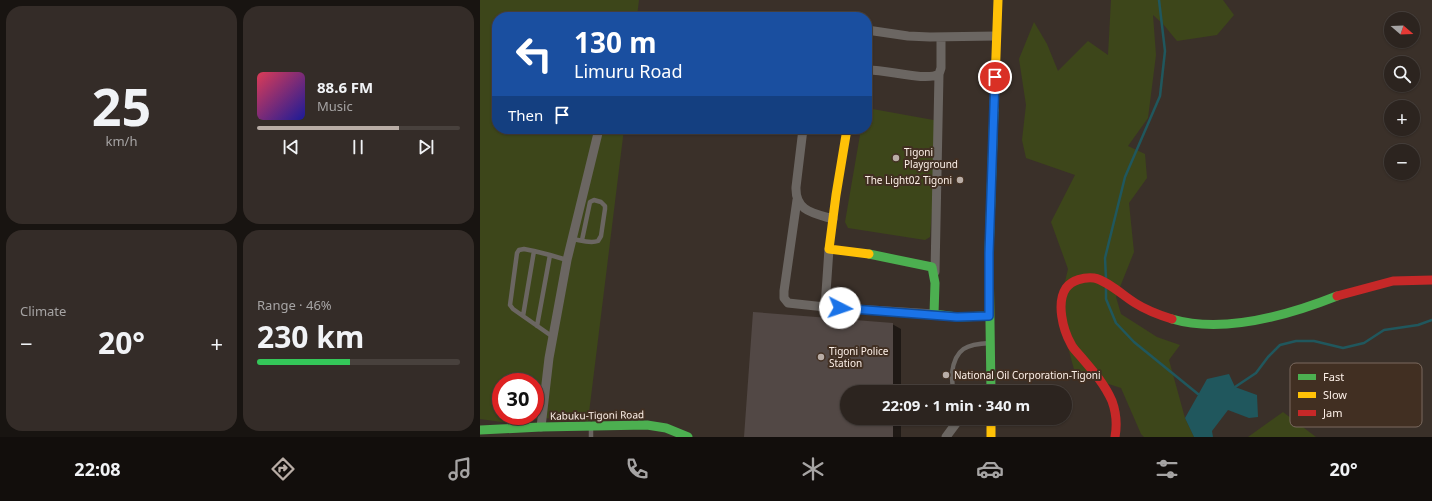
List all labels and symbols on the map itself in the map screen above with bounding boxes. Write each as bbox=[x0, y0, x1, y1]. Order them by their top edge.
north arrow bbox=[1384, 12, 1420, 48]
pin bbox=[978, 60, 1012, 94]
place label: Tigoni Playground bbox=[904, 145, 958, 171]
marker: Tigoni Playground bbox=[891, 153, 901, 163]
place label: The Light02 Tigoni bbox=[865, 173, 952, 187]
marker: The Light02 Tigoni bbox=[955, 175, 965, 185]
position arrow bbox=[819, 287, 861, 329]
place label: Tigoni Police Station bbox=[829, 344, 889, 370]
marker: Tigoni Police Station bbox=[816, 352, 826, 362]
legend bbox=[1290, 363, 1422, 427]
place label: National Oil Corporation-Tigoni bbox=[954, 368, 1101, 382]
text: Fast bbox=[1323, 369, 1344, 384]
marker: National Oil Corporation-Tigoni bbox=[941, 370, 951, 380]
speed limit sign: 30 bbox=[492, 373, 544, 425]
text: Slow bbox=[1323, 387, 1347, 402]
text: Jam bbox=[1322, 405, 1342, 420]
street label: Kabuku-Tigoni Road bbox=[550, 407, 644, 423]

